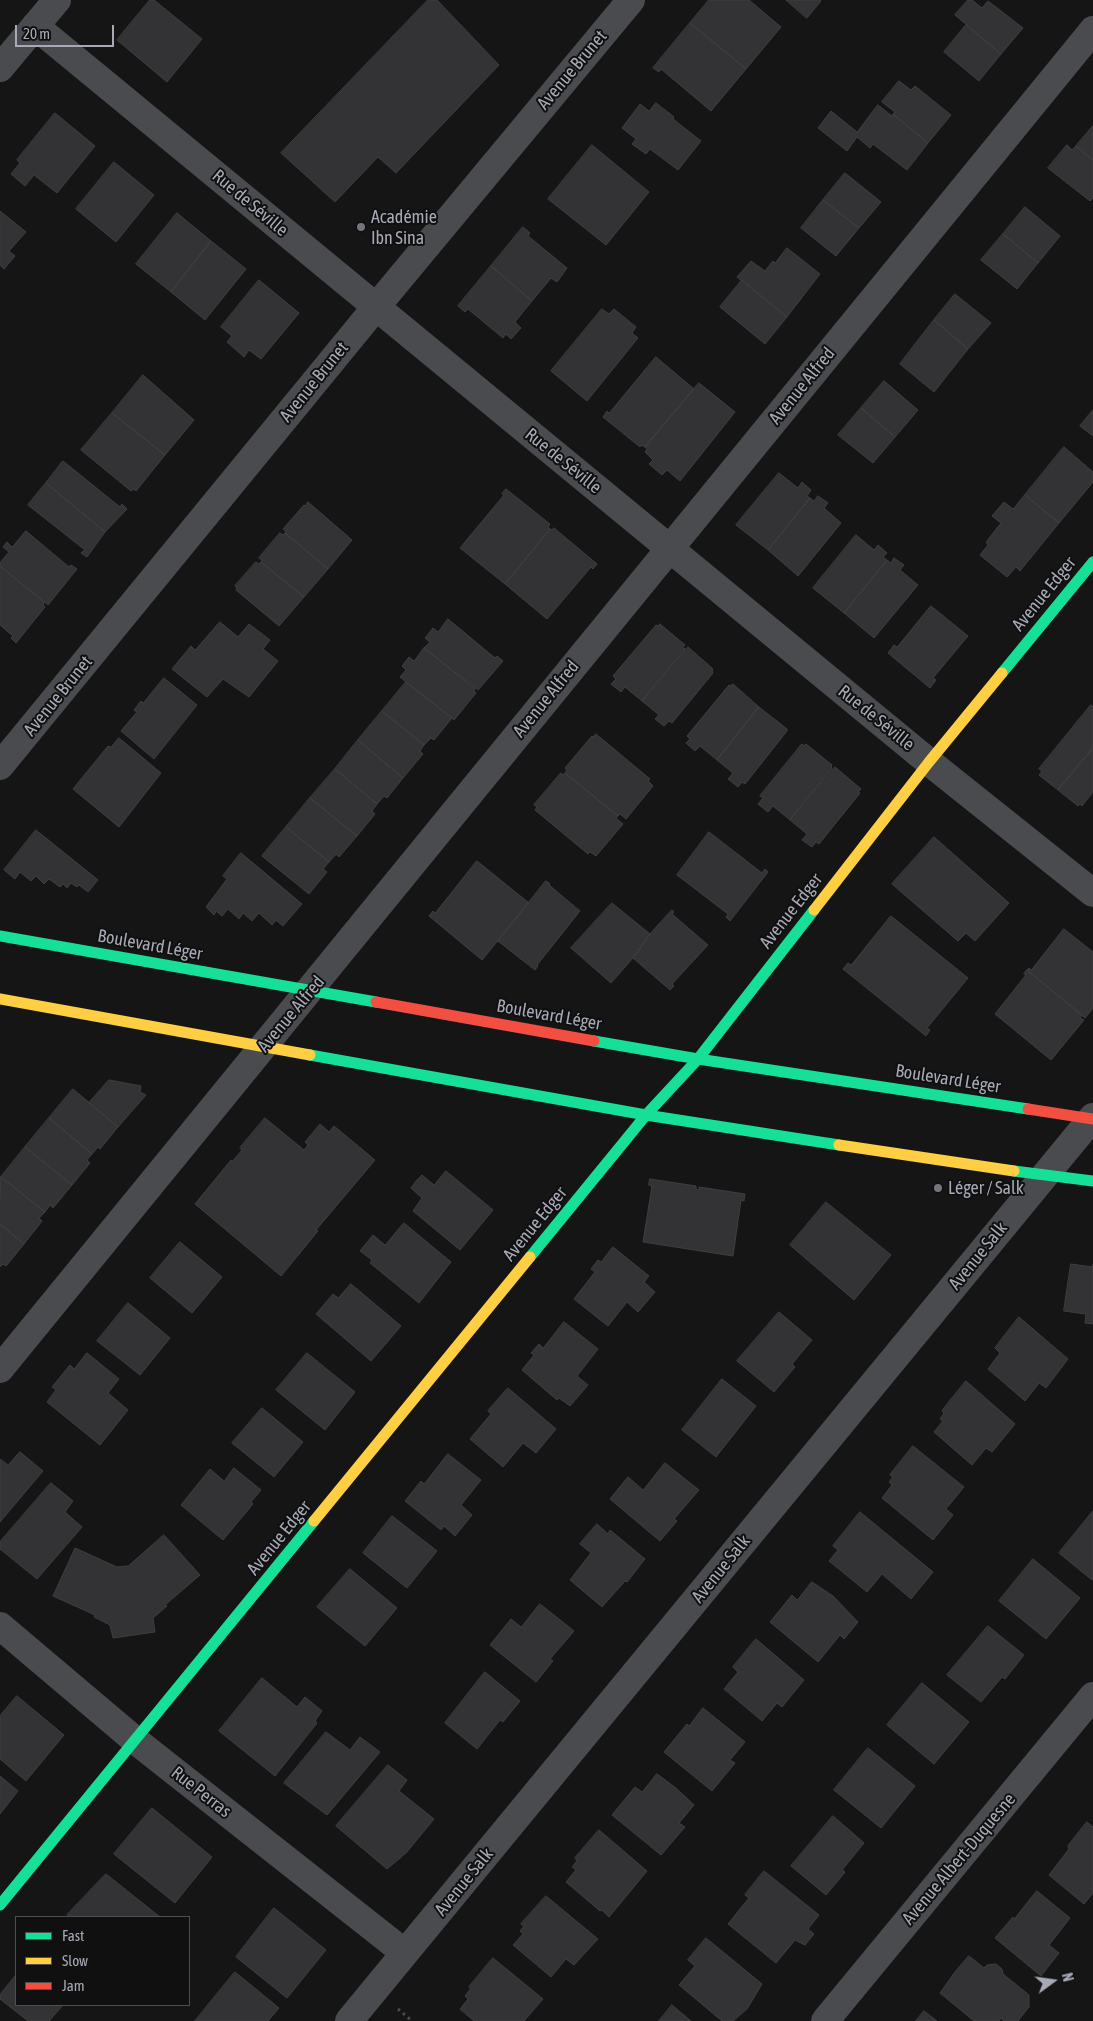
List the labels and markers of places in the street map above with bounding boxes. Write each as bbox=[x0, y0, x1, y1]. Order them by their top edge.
place label: Académie Ibn Sina bbox=[371, 206, 437, 248]
marker: Académie Ibn Sina bbox=[355, 221, 367, 233]
place label: Léger / Salk bbox=[948, 1177, 1024, 1199]
marker: Léger / Salk bbox=[932, 1182, 944, 1194]

